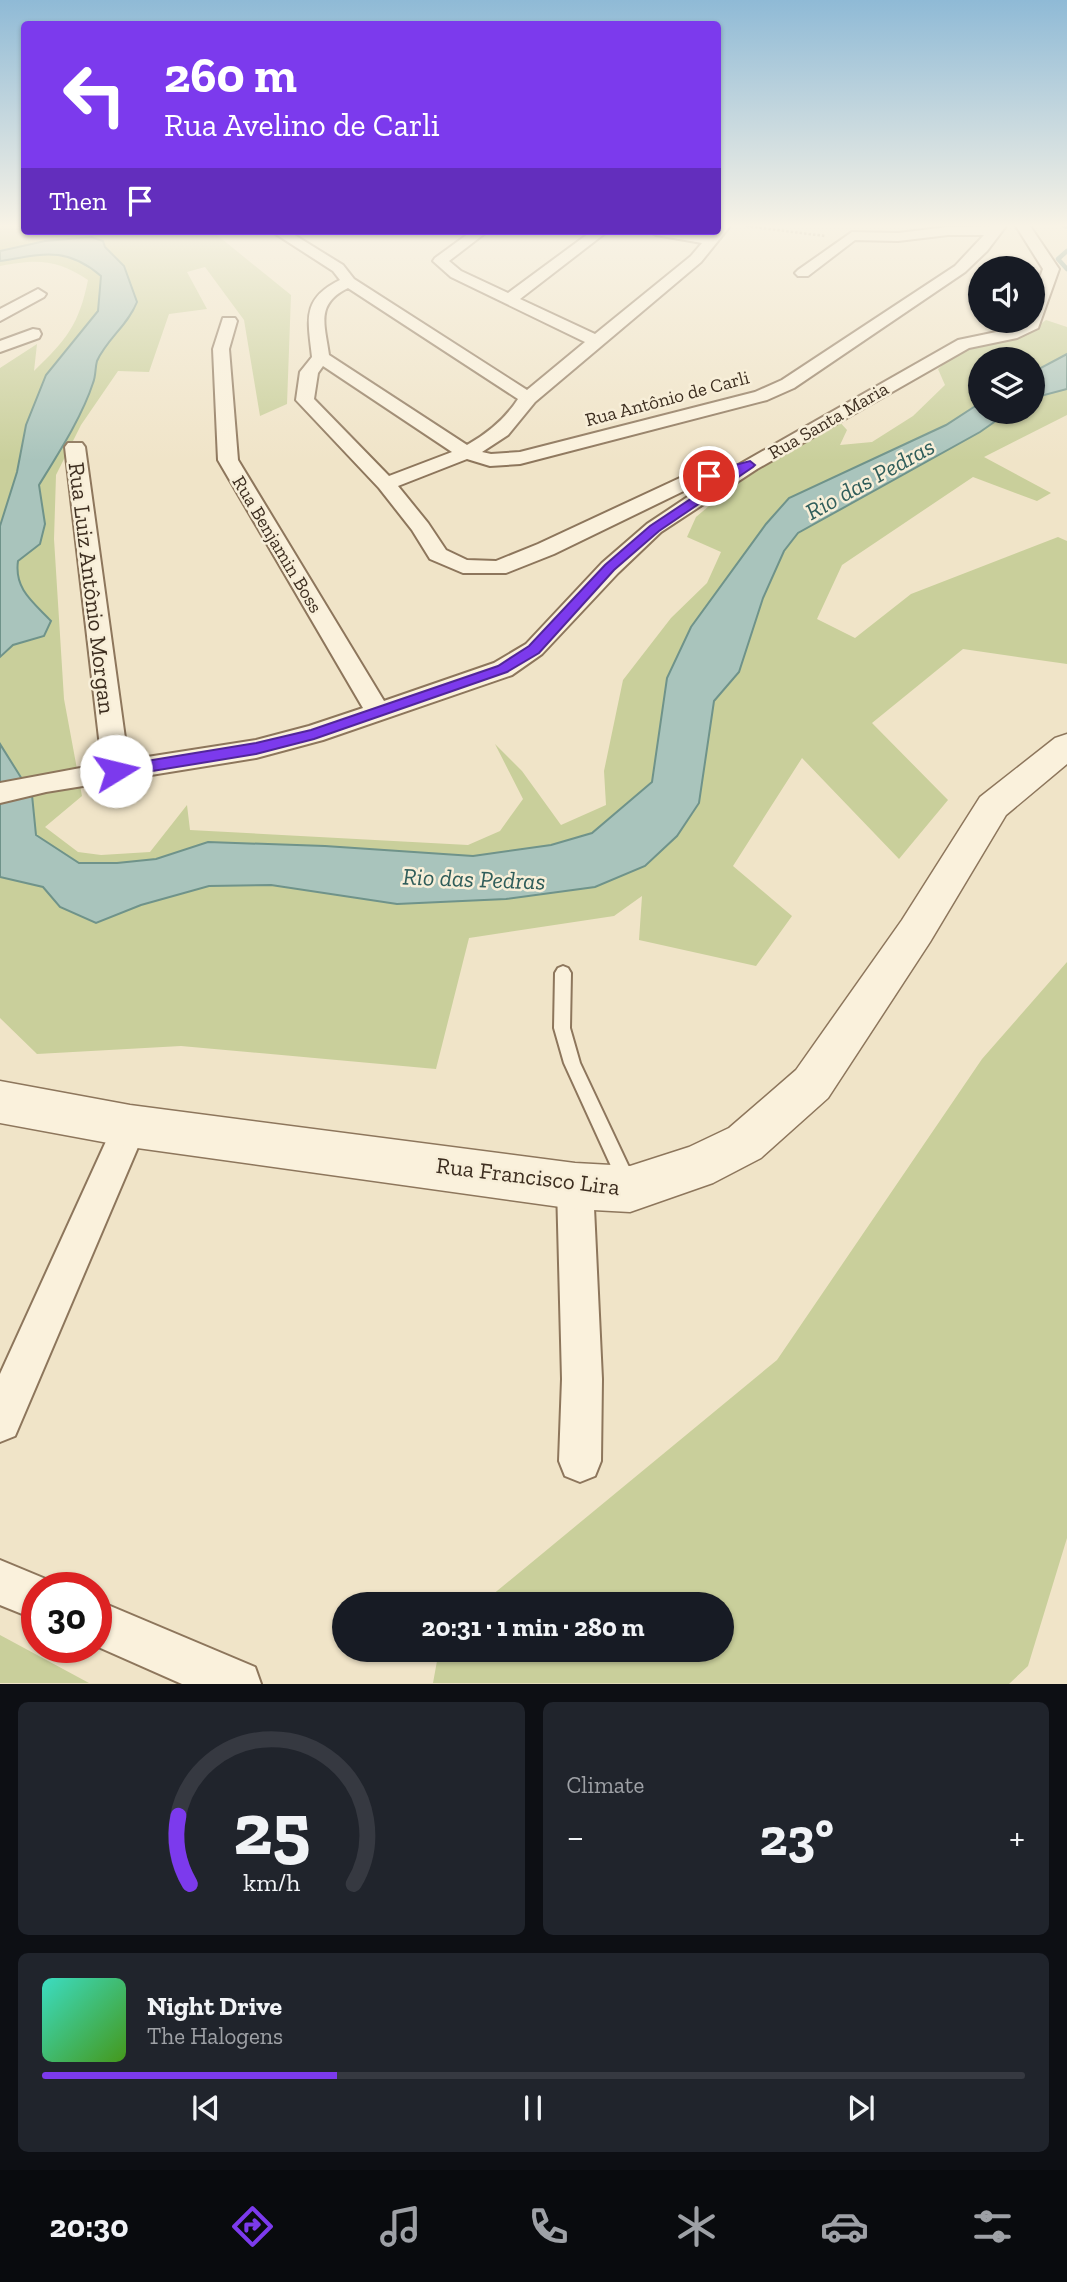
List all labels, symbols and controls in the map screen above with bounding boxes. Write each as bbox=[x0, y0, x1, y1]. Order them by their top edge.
text: 260 m bbox=[164, 46, 297, 105]
icon: left bbox=[49, 49, 140, 140]
text: Rua Avelino de Carli bbox=[164, 106, 440, 144]
icon: arrive bbox=[121, 182, 159, 220]
text: Then bbox=[49, 185, 107, 217]
map controls bbox=[968, 256, 1045, 424]
button: sound bbox=[968, 256, 1045, 333]
button: layers bbox=[968, 347, 1045, 424]
street label: Rua Antônio de Carli bbox=[583, 366, 752, 431]
street label: Rua Santa Maria bbox=[764, 377, 892, 464]
water label: Rio das Pedras bbox=[800, 431, 939, 526]
pin bbox=[679, 446, 739, 506]
icon: arrive bbox=[690, 457, 728, 495]
street label: Rua Luiz Antônio Morgan bbox=[63, 460, 121, 716]
street label: Rua Benjamin Boss bbox=[228, 472, 328, 617]
position arrow bbox=[79, 734, 153, 808]
water label: Rio das Pedras bbox=[402, 862, 546, 895]
street label: Rua Francisco Lira bbox=[435, 1151, 621, 1201]
speed limit sign: 30 bbox=[21, 1572, 112, 1663]
text: 20:31 · 1 min · 280 m bbox=[421, 1611, 645, 1643]
text: Climate bbox=[567, 1771, 644, 1799]
text: 25 bbox=[233, 1786, 310, 1874]
text: 23° bbox=[759, 1806, 834, 1868]
text: − bbox=[567, 1814, 584, 1860]
text: + bbox=[1009, 1814, 1025, 1860]
text: km/h bbox=[243, 1867, 300, 1897]
text: Night Drive bbox=[147, 1990, 282, 2022]
text: The Halogens bbox=[147, 2022, 283, 2050]
icon: previous bbox=[187, 2089, 225, 2127]
icon: pause bbox=[514, 2089, 552, 2127]
icon: next bbox=[842, 2089, 880, 2127]
icon: directions bbox=[228, 2202, 277, 2251]
icon: music bbox=[376, 2202, 425, 2251]
icon: phone bbox=[524, 2202, 573, 2251]
icon: climate bbox=[672, 2202, 721, 2251]
icon: car bbox=[820, 2202, 869, 2251]
icon: filters bbox=[968, 2202, 1017, 2251]
text: 20:30 bbox=[50, 2207, 129, 2245]

